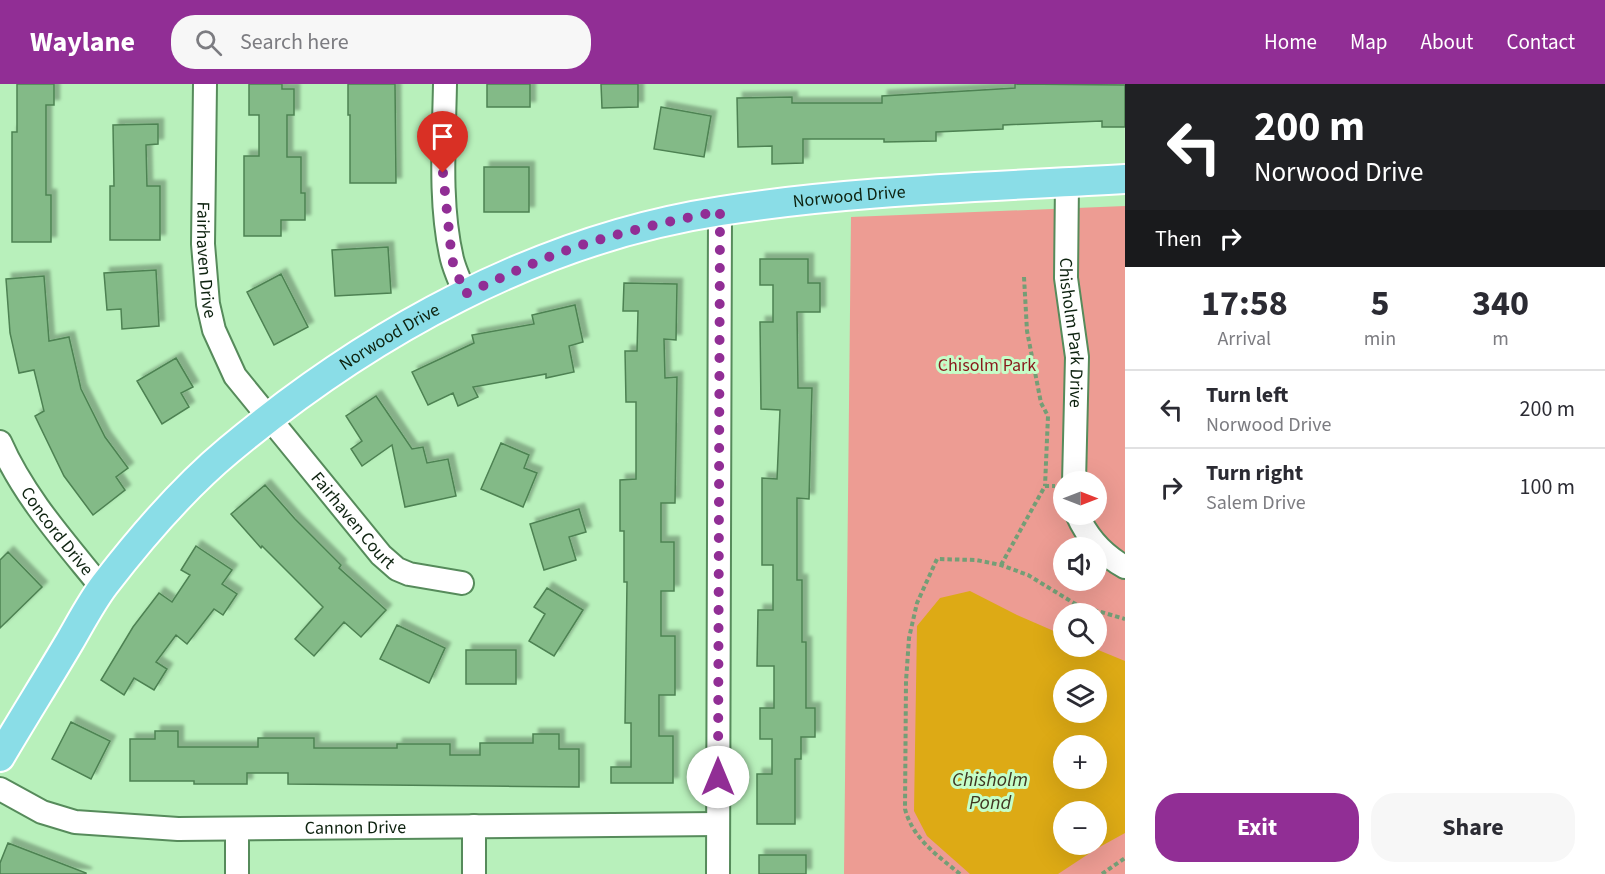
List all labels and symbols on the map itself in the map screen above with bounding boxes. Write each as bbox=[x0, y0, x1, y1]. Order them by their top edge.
pin bbox=[417, 111, 468, 173]
street label: Norwood Drive bbox=[791, 179, 906, 214]
street label: Fairhaven Drive bbox=[190, 201, 223, 321]
street label: Chisholm Park Drive bbox=[1054, 257, 1090, 408]
street label: Norwood Drive bbox=[334, 297, 444, 376]
park label: Chisolm Park bbox=[938, 353, 1036, 378]
street label: Fairhaven Court bbox=[305, 466, 401, 575]
north arrow bbox=[1053, 471, 1107, 525]
street label: Concord Drive bbox=[15, 482, 99, 581]
position arrow bbox=[686, 745, 750, 809]
water label: Chisholm Pond bbox=[952, 766, 1028, 817]
street label: Cannon Drive bbox=[305, 814, 406, 840]

